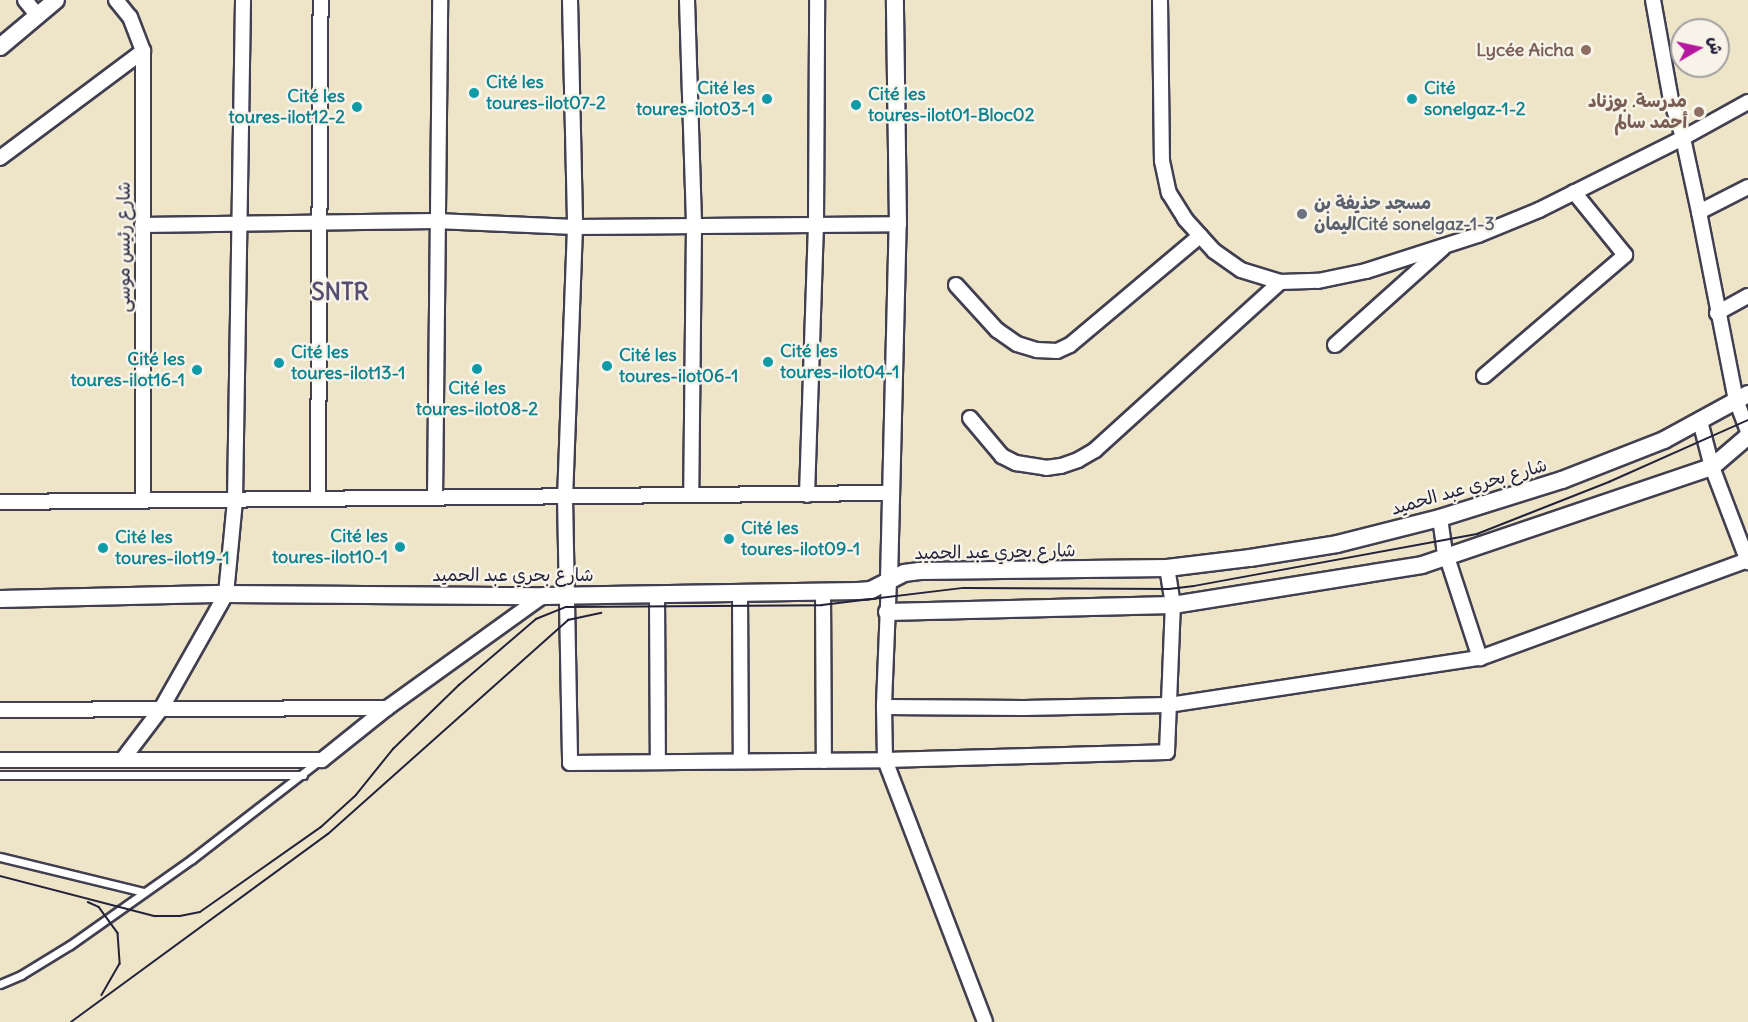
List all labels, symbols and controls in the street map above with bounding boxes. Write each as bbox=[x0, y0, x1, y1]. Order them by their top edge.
north arrow bbox=[1670, 18, 1730, 78]
text: ش bbox=[1705, 35, 1727, 56]
place label: Lycée Aicha bbox=[1476, 39, 1574, 61]
marker: Lycée Aicha bbox=[1579, 43, 1593, 57]
place label: Cité les toures-ilot07-2 bbox=[486, 72, 606, 115]
place label: Cité les toures-ilot03-1 bbox=[636, 78, 755, 121]
place label: Cité sonelgaz-1-2 bbox=[1424, 78, 1526, 121]
place label: Cité les toures-ilot01-Bloc02 bbox=[868, 84, 1035, 127]
place label: Cité les toures-ilot12-2 bbox=[229, 86, 345, 128]
marker: Cité les toures-ilot07-2 bbox=[467, 86, 481, 100]
place label: مدرسة. بوزناد أحمد سالم bbox=[1588, 91, 1687, 134]
marker: Cité les toures-ilot03-1 bbox=[760, 92, 774, 106]
marker: Cité sonelgaz-1-2 bbox=[1405, 92, 1419, 106]
marker: Cité les toures-ilot01-Bloc02 bbox=[849, 98, 863, 112]
marker: Cité les toures-ilot12-2 bbox=[350, 100, 364, 114]
marker: مدرسة. بوزناد أحمد سالم bbox=[1692, 105, 1706, 119]
street label: شارع رئيس موسى bbox=[113, 182, 135, 312]
place label: مسجد حذيفة بن اليمانCité sonelgaz-1-3 bbox=[1314, 193, 1495, 236]
marker: مسجد حذيفة بن اليمانCité sonelgaz-1-3 bbox=[1295, 207, 1309, 221]
district label: SNTR bbox=[311, 278, 369, 306]
place label: Cité les toures-ilot04-1 bbox=[780, 341, 899, 384]
place label: Cité les toures-ilot13-1 bbox=[291, 342, 405, 385]
place label: Cité les toures-ilot06-1 bbox=[619, 345, 738, 388]
place label: Cité les toures-ilot16-1 bbox=[70, 349, 185, 392]
marker: Cité les toures-ilot04-1 bbox=[761, 355, 775, 369]
marker: Cité les toures-ilot13-1 bbox=[272, 356, 286, 370]
marker: Cité les toures-ilot06-1 bbox=[600, 359, 614, 373]
marker: Cité les toures-ilot08-2 bbox=[470, 362, 484, 376]
marker: Cité les toures-ilot16-1 bbox=[190, 363, 204, 377]
place label: Cité les toures-ilot08-2 bbox=[416, 378, 538, 420]
street label: شارع بحري عبد الحميد bbox=[1388, 454, 1550, 520]
place label: Cité les toures-ilot09-1 bbox=[741, 518, 860, 560]
place label: Cité les toures-ilot10-1 bbox=[272, 526, 388, 568]
place label: Cité les toures-ilot19-1 bbox=[115, 527, 230, 570]
marker: Cité les toures-ilot09-1 bbox=[722, 532, 736, 546]
marker: Cité les toures-ilot10-1 bbox=[393, 540, 407, 554]
street label: شارع بحري عبد الحميد bbox=[914, 540, 1076, 564]
marker: Cité les toures-ilot19-1 bbox=[96, 541, 110, 555]
street label: شارع بحري عبد الحميد bbox=[432, 564, 594, 586]

